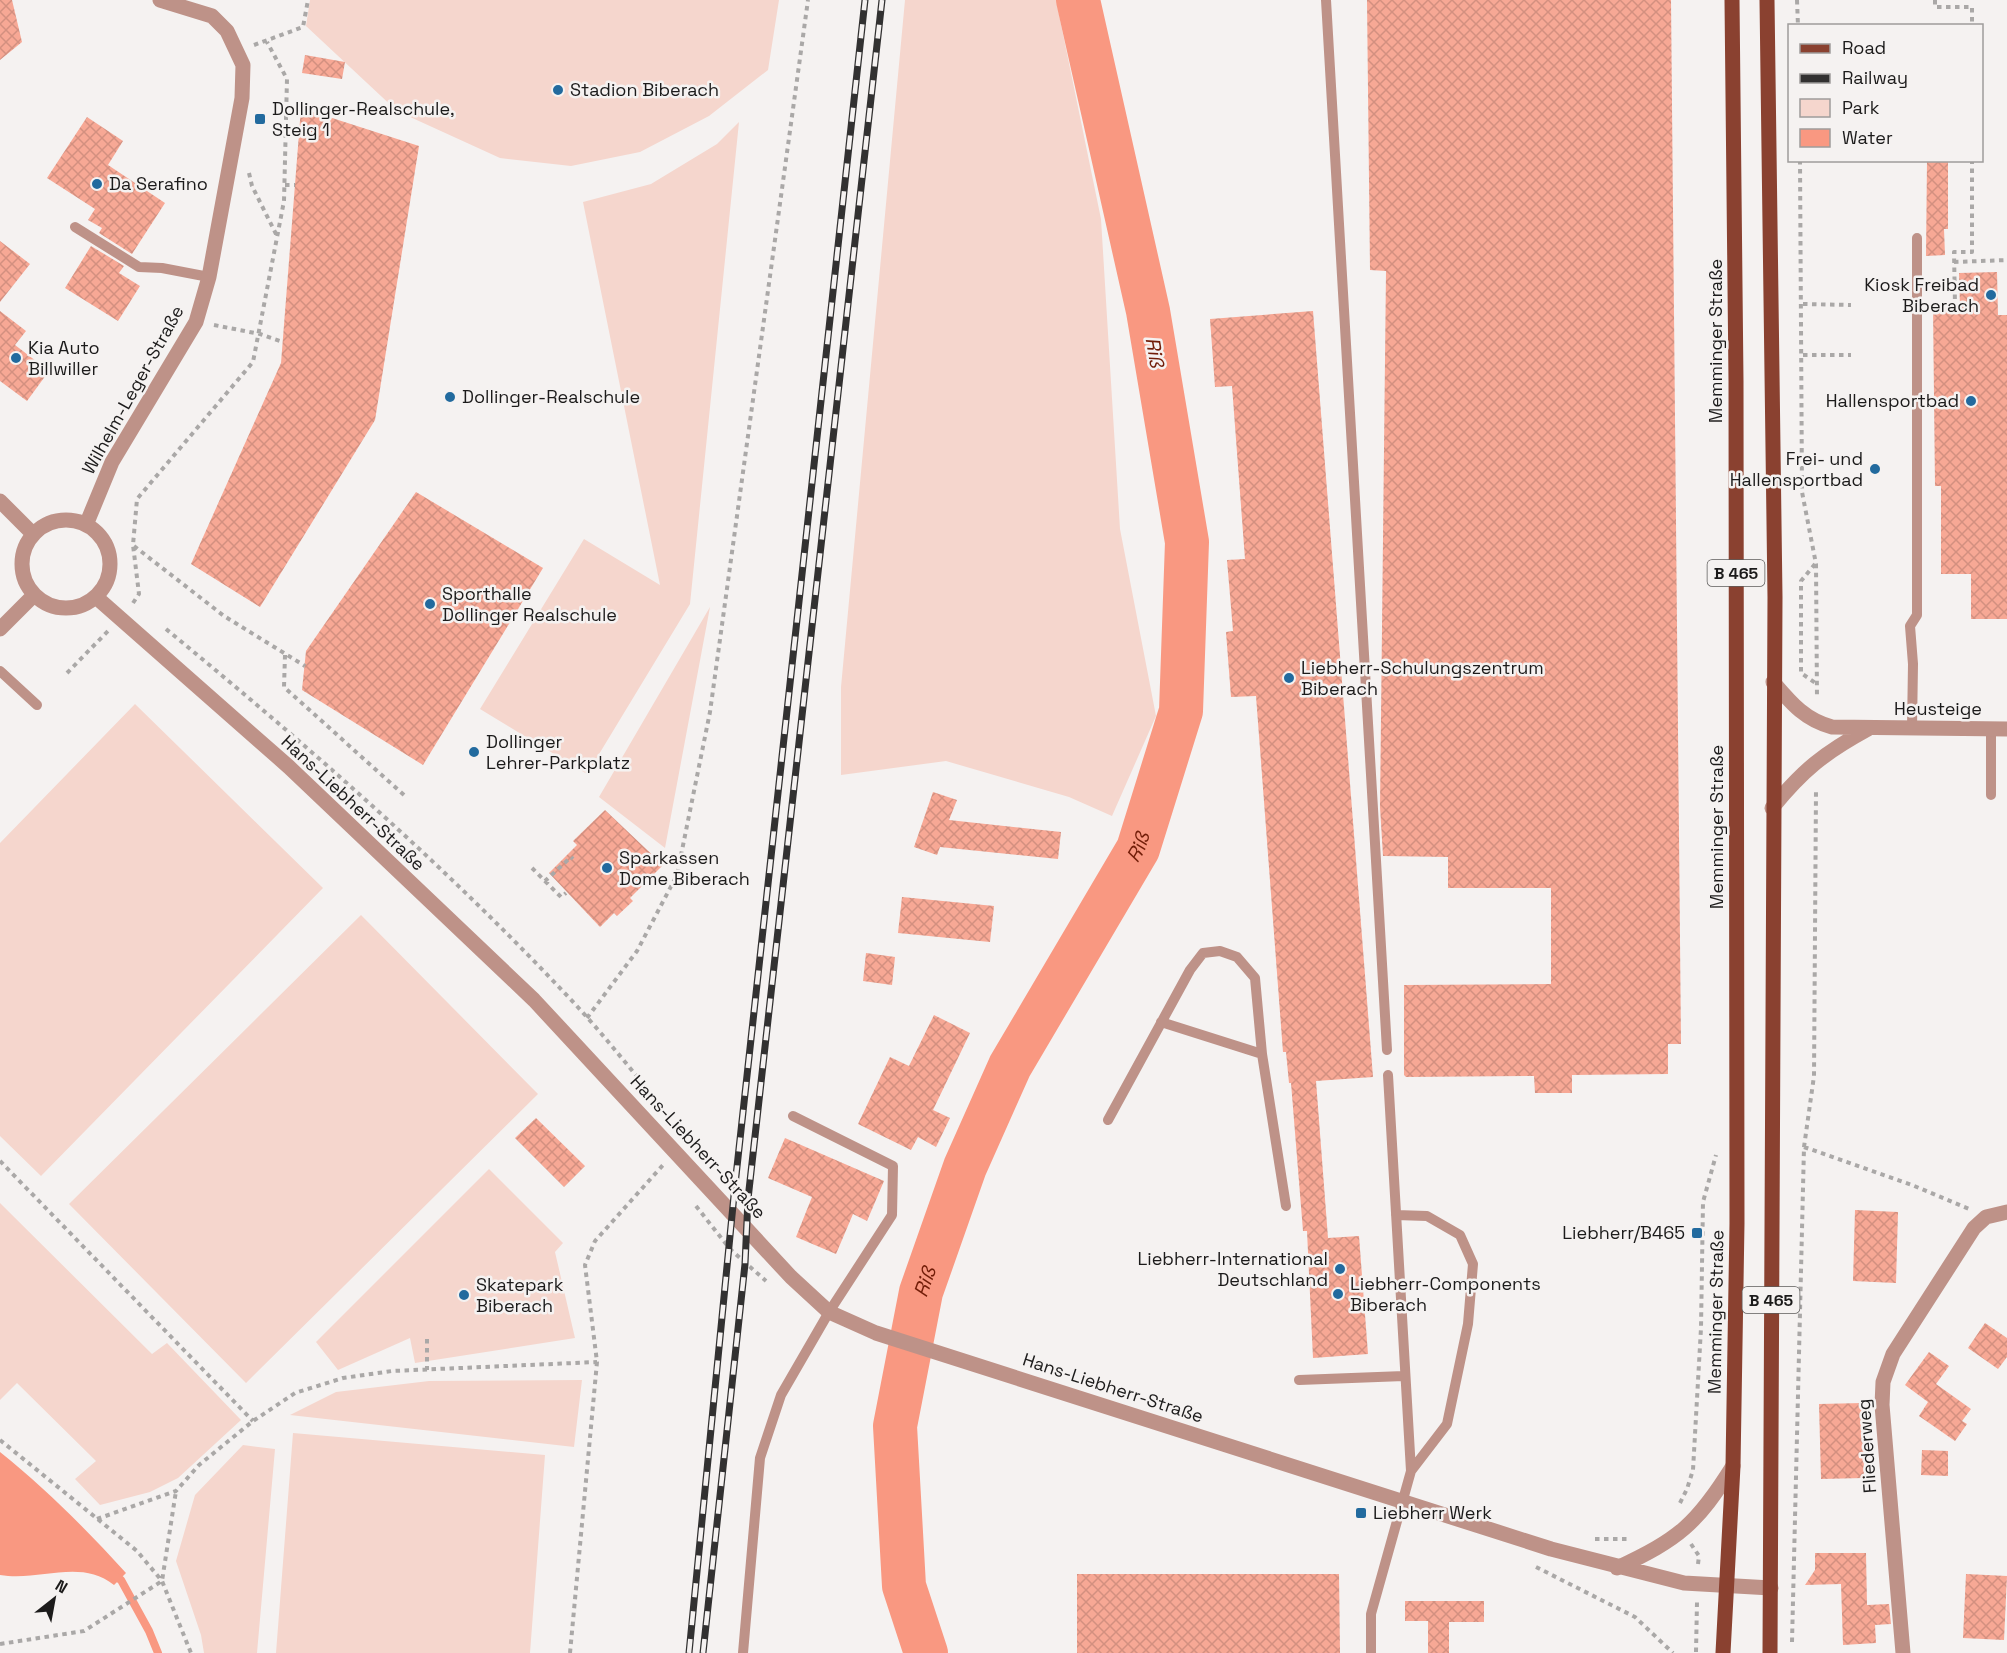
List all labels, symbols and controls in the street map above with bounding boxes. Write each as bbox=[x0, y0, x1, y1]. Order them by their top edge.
legend bbox=[1788, 24, 1983, 162]
text: Road bbox=[1842, 36, 1886, 59]
text: Railway bbox=[1842, 66, 1908, 89]
place label: Stadion Biberach bbox=[570, 78, 719, 101]
marker: Stadion Biberach bbox=[551, 83, 565, 97]
text: Park bbox=[1842, 96, 1880, 119]
place label: Dollinger-Realschule, Steig 1 bbox=[272, 97, 455, 141]
marker: Dollinger-Realschule, Steig 1 bbox=[253, 112, 267, 126]
text: Water bbox=[1842, 126, 1893, 149]
place label: Da Serafino bbox=[109, 172, 208, 195]
marker: Da Serafino bbox=[90, 177, 104, 191]
street label: Memminger Straße bbox=[1704, 259, 1727, 423]
place label: Kiosk Freibad Biberach bbox=[1864, 273, 1979, 317]
marker: Kiosk Freibad Biberach bbox=[1984, 288, 1998, 302]
street label: Wilhelm-Leger-Straße bbox=[77, 301, 189, 478]
water label: Riß bbox=[1140, 335, 1171, 370]
place label: Kia Auto Billwiller bbox=[28, 336, 100, 380]
marker: Kia Auto Billwiller bbox=[9, 351, 23, 365]
place label: Dollinger-Realschule bbox=[462, 385, 640, 408]
place label: Hallensportbad bbox=[1826, 389, 1959, 412]
marker: Dollinger-Realschule bbox=[443, 390, 457, 404]
marker: Hallensportbad bbox=[1964, 394, 1978, 408]
place label: Frei- und Hallensportbad bbox=[1730, 447, 1863, 491]
marker: Frei- und Hallensportbad bbox=[1868, 462, 1882, 476]
road number: B 465 bbox=[1708, 560, 1764, 586]
place label: Sporthalle Dollinger Realschule bbox=[442, 582, 617, 626]
marker: Sporthalle Dollinger Realschule bbox=[423, 597, 437, 611]
place label: Liebherr-Schulungszentrum Biberach bbox=[1301, 656, 1544, 700]
marker: Liebherr-Schulungszentrum Biberach bbox=[1282, 671, 1296, 685]
street label: Heusteige bbox=[1894, 697, 1982, 720]
street label: Hans-Liebherr-Straße bbox=[277, 730, 430, 875]
place label: Dollinger Lehrer-Parkplatz bbox=[486, 730, 630, 774]
marker: Dollinger Lehrer-Parkplatz bbox=[467, 745, 481, 759]
street label: Memminger Straße bbox=[1705, 745, 1728, 909]
water label: Riß bbox=[1120, 828, 1156, 867]
place label: Sparkassen Dome Biberach bbox=[619, 846, 750, 890]
marker: Sparkassen Dome Biberach bbox=[600, 861, 614, 875]
street label: Hans-Liebherr-Straße bbox=[626, 1070, 771, 1223]
place label: Liebherr/B465 bbox=[1562, 1221, 1685, 1244]
marker: Liebherr/B465 bbox=[1690, 1226, 1704, 1240]
street label: Memminger Straße bbox=[1703, 1230, 1728, 1394]
place label: Liebherr-International Deutschland bbox=[1137, 1247, 1328, 1291]
water label: Riß bbox=[907, 1262, 942, 1300]
marker: Liebherr-International Deutschland bbox=[1333, 1262, 1347, 1276]
place label: Liebherr-Components Biberach bbox=[1350, 1272, 1541, 1316]
place label: Skatepark Biberach bbox=[476, 1273, 564, 1317]
marker: Liebherr-Components Biberach bbox=[1331, 1287, 1345, 1301]
road number: B 465 bbox=[1742, 1287, 1800, 1313]
marker: Skatepark Biberach bbox=[457, 1288, 471, 1302]
street label: Hans-Liebherr-Straße bbox=[1020, 1347, 1206, 1428]
street label: Fliederweg bbox=[1852, 1398, 1881, 1494]
place label: Liebherr Werk bbox=[1373, 1501, 1492, 1524]
marker: Liebherr Werk bbox=[1354, 1506, 1368, 1520]
north arrow bbox=[24, 1569, 84, 1629]
text: N bbox=[51, 1575, 71, 1598]

